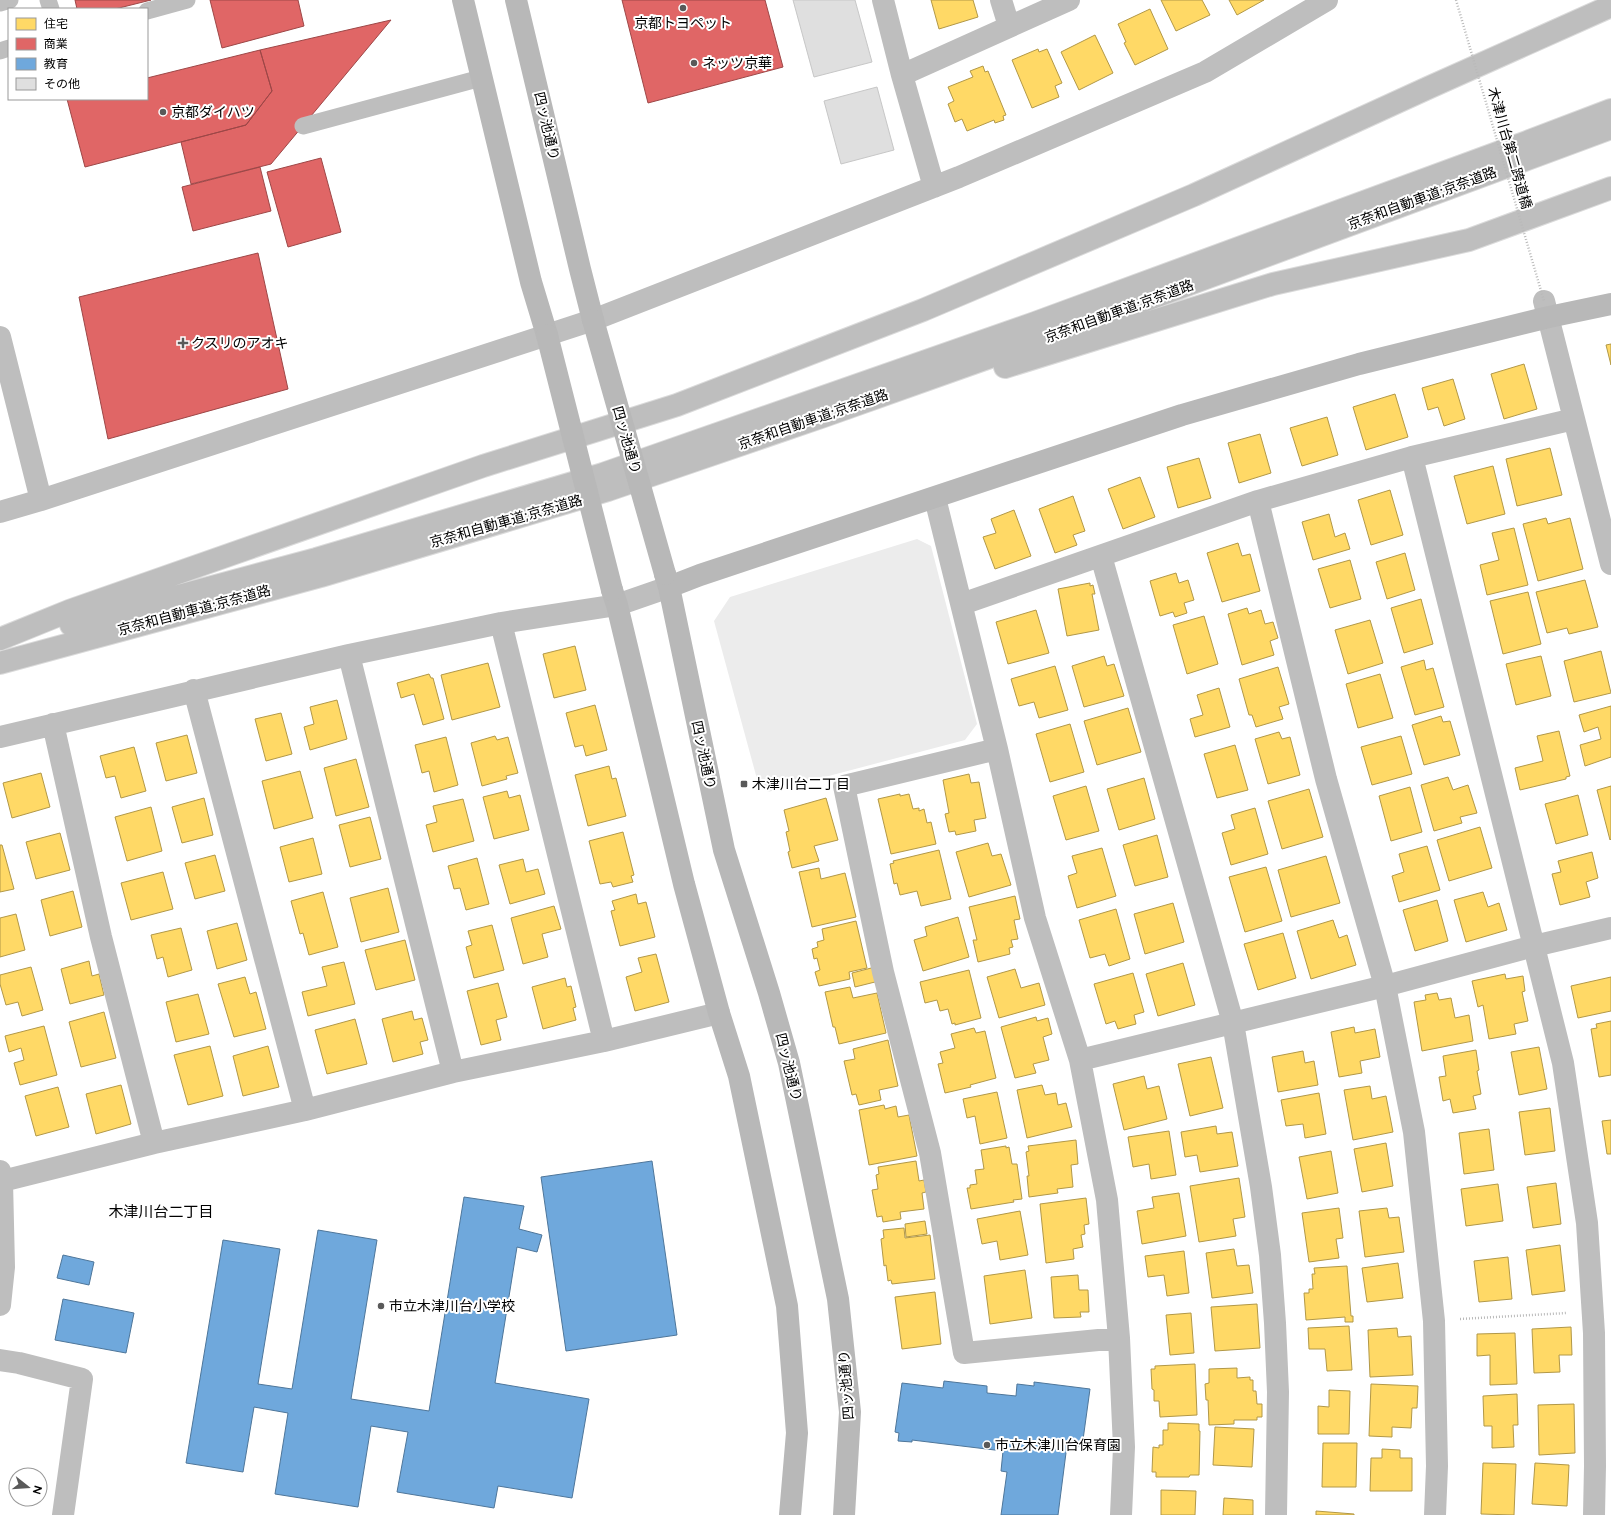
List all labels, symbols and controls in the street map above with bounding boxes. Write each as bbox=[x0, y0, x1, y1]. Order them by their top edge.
marker: 京都トヨペット bbox=[678, 3, 688, 13]
legend bbox=[8, 8, 148, 100]
place label: 京都トヨペット bbox=[634, 15, 732, 32]
text: 住宅 bbox=[44, 17, 68, 31]
text: 商業 bbox=[44, 37, 68, 51]
place label: ネッツ京華 bbox=[702, 55, 772, 72]
text: 教育 bbox=[44, 57, 68, 71]
marker: ネッツ京華 bbox=[689, 58, 699, 68]
text: その他 bbox=[44, 77, 80, 91]
street label: 木津川台第二跨道橋 bbox=[1484, 85, 1535, 211]
street label: 四ッ池通り bbox=[530, 90, 563, 162]
place label: 京都ダイハツ bbox=[171, 104, 255, 121]
marker: 京都ダイハツ bbox=[158, 107, 168, 117]
street label: 京奈和自動車道;京奈道路 bbox=[1345, 164, 1499, 233]
street label: 京奈和自動車道;京奈道路 bbox=[1042, 277, 1196, 346]
place label: クスリのアオキ bbox=[191, 335, 289, 352]
marker: クスリのアオキ bbox=[178, 338, 188, 348]
street label: 京奈和自動車道;京奈道路 bbox=[736, 386, 890, 453]
street label: 四ッ池通り bbox=[609, 404, 644, 476]
street label: 京奈和自動車道;京奈道路 bbox=[428, 492, 584, 551]
street label: 京奈和自動車道;京奈道路 bbox=[116, 582, 272, 639]
street label: 四ッ池通り bbox=[688, 719, 719, 791]
place label: 木津川台二丁目 bbox=[752, 776, 850, 793]
marker: 木津川台二丁目 bbox=[739, 779, 749, 789]
street label: 四ッ池通り bbox=[772, 1031, 805, 1103]
district label: 木津川台二丁目 bbox=[108, 1203, 214, 1221]
place label: 市立木津川台小学校 bbox=[389, 1298, 515, 1315]
marker: 市立木津川台小学校 bbox=[376, 1301, 386, 1311]
street label: 四ッ池通り bbox=[836, 1349, 857, 1420]
place label: 市立木津川台保育園 bbox=[995, 1437, 1121, 1454]
marker: 市立木津川台保育園 bbox=[982, 1440, 992, 1450]
north arrow bbox=[8, 1467, 48, 1507]
text: N bbox=[30, 1484, 45, 1496]

